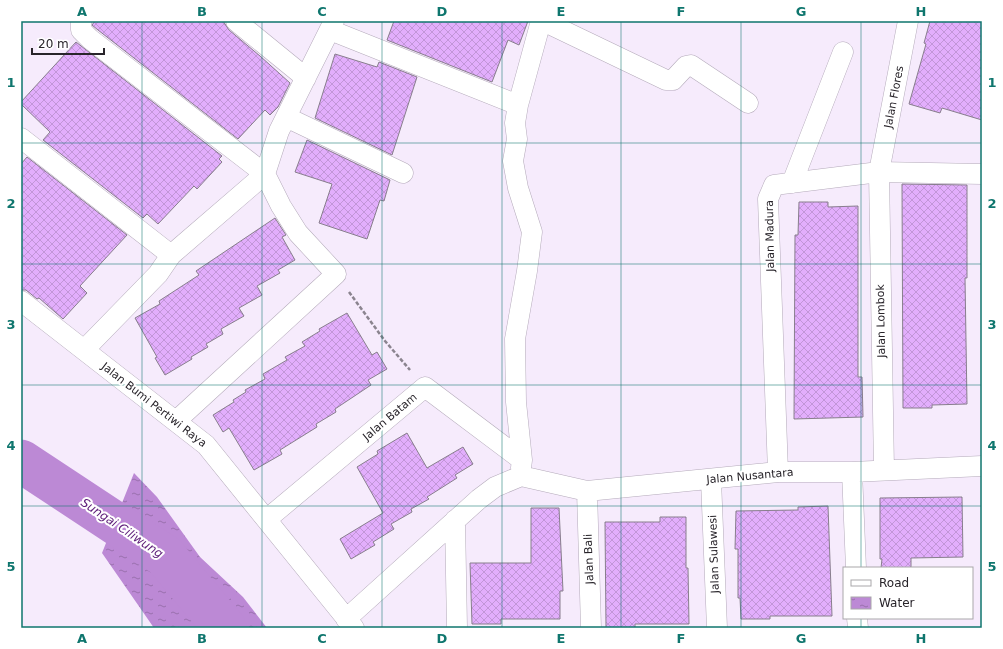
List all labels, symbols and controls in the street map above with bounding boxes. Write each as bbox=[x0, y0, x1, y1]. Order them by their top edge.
text: A bbox=[77, 4, 87, 19]
text: B bbox=[197, 4, 207, 19]
text: C bbox=[317, 4, 327, 19]
text: D bbox=[437, 4, 448, 19]
text: E bbox=[557, 4, 565, 19]
text: F bbox=[677, 4, 685, 19]
text: G bbox=[796, 4, 806, 19]
text: H bbox=[916, 4, 926, 19]
scale bar bbox=[32, 30, 104, 56]
text: 20 m bbox=[38, 37, 69, 51]
street label: Jalan Flores bbox=[881, 65, 906, 130]
text: 1 bbox=[6, 75, 16, 90]
text: 1 bbox=[987, 75, 997, 90]
text: 2 bbox=[6, 196, 16, 211]
text: 2 bbox=[987, 196, 997, 211]
street label: Jalan Madura bbox=[763, 200, 777, 273]
street label: Jalan Lombok bbox=[874, 283, 888, 359]
text: 3 bbox=[6, 317, 16, 332]
text: 3 bbox=[987, 317, 997, 332]
street label: Jalan Bumi Pertiwi Raya bbox=[98, 359, 209, 450]
street label: Jalan Batam bbox=[360, 391, 420, 444]
text: 4 bbox=[6, 438, 16, 453]
text: 4 bbox=[987, 438, 997, 453]
street label: Jalan Nusantara bbox=[705, 466, 794, 486]
water label: Sungai Ciliwung bbox=[78, 495, 166, 561]
street label: Jalan Sulawesi bbox=[706, 515, 722, 594]
street label: Jalan Bali bbox=[582, 533, 596, 586]
text: 5 bbox=[6, 559, 16, 574]
text: 5 bbox=[987, 559, 997, 574]
legend bbox=[843, 567, 973, 619]
text: Road bbox=[879, 576, 909, 590]
text: Water bbox=[879, 596, 915, 610]
text: A bbox=[77, 631, 87, 646]
text: B bbox=[197, 631, 207, 646]
text: C bbox=[317, 631, 327, 646]
text: D bbox=[437, 631, 448, 646]
text: E bbox=[557, 631, 565, 646]
text: F bbox=[677, 631, 685, 646]
text: G bbox=[796, 631, 806, 646]
text: H bbox=[916, 631, 926, 646]

